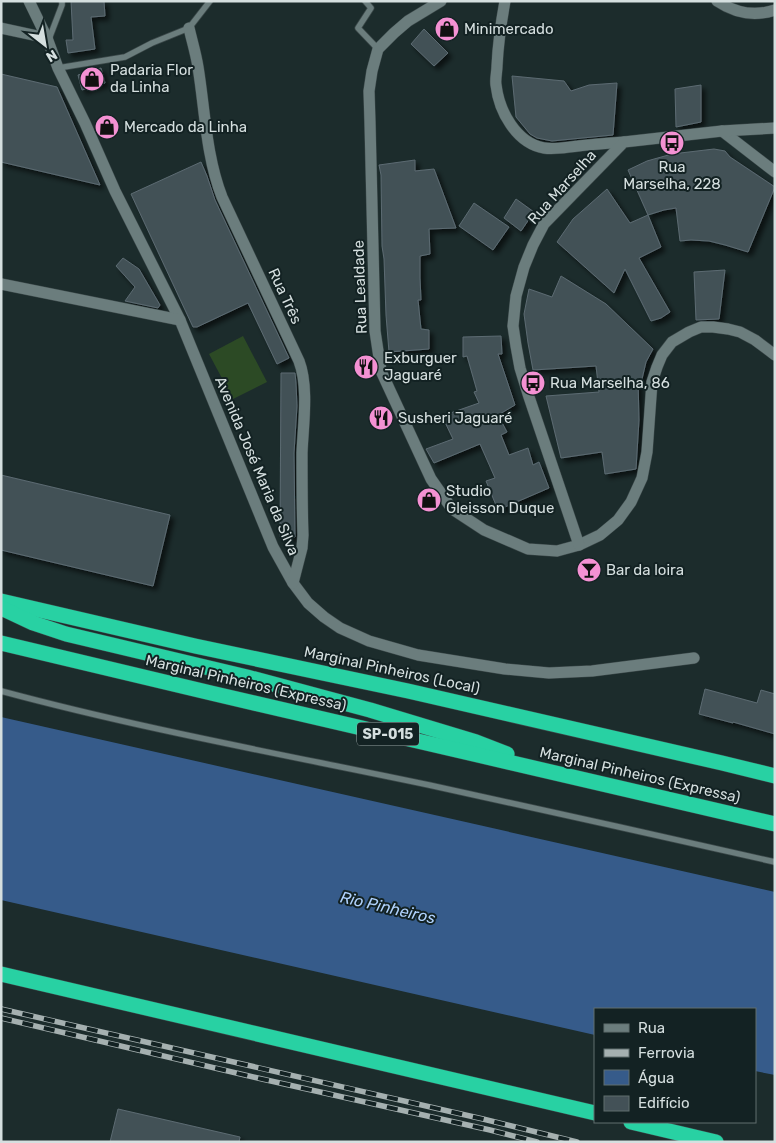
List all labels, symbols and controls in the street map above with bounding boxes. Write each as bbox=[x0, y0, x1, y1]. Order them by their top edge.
shop icon: Minimercado bbox=[434, 16, 460, 42]
north arrow bbox=[20, 20, 70, 70]
place label: Minimercado bbox=[464, 20, 554, 38]
text: N bbox=[43, 46, 60, 66]
place label: Padaria Flor da Linha bbox=[110, 61, 193, 96]
shop icon: Padaria Flor da Linha bbox=[79, 66, 105, 92]
shop icon: Mercado da Linha bbox=[94, 114, 120, 140]
place label: Mercado da Linha bbox=[124, 118, 247, 136]
bus stop icon: Rua Marselha, 228 bbox=[659, 130, 685, 156]
street label: Rua Marselha bbox=[524, 146, 600, 228]
place label: Rua Marselha, 228 bbox=[623, 158, 721, 193]
street label: Rua Lealdade bbox=[349, 240, 371, 334]
street label: Rua Três bbox=[264, 265, 306, 327]
place label: Exburguer Jaguaré bbox=[384, 349, 457, 384]
restaurant icon: Exburguer Jaguaré bbox=[353, 354, 379, 380]
bus stop icon: Rua Marselha, 86 bbox=[520, 370, 546, 396]
street label: Avenida José Maria da Silva bbox=[211, 374, 303, 558]
place label: Rua Marselha, 86 bbox=[550, 374, 670, 392]
restaurant icon: Susheri Jaguaré bbox=[368, 405, 394, 431]
place label: Susheri Jaguaré bbox=[398, 409, 513, 427]
place label: Studio Gleisson Duque bbox=[446, 482, 554, 517]
shop icon: Studio Gleisson Duque bbox=[416, 487, 442, 513]
bar icon: Bar da loira bbox=[576, 557, 602, 583]
place label: Bar da loira bbox=[606, 561, 684, 579]
street label: Marginal Pinheiros (Local) bbox=[302, 643, 482, 697]
street label: Marginal Pinheiros (Expressa) bbox=[144, 651, 348, 715]
road number: SP-015 bbox=[357, 722, 419, 746]
street label: Marginal Pinheiros (Expressa) bbox=[538, 743, 742, 807]
water label: Rio Pinheiros bbox=[338, 887, 437, 928]
legend bbox=[594, 1008, 756, 1123]
text: Rua bbox=[638, 1019, 665, 1037]
text: Ferrovia bbox=[638, 1044, 695, 1062]
text: Água bbox=[638, 1069, 674, 1087]
text: Edifício bbox=[638, 1094, 690, 1112]

